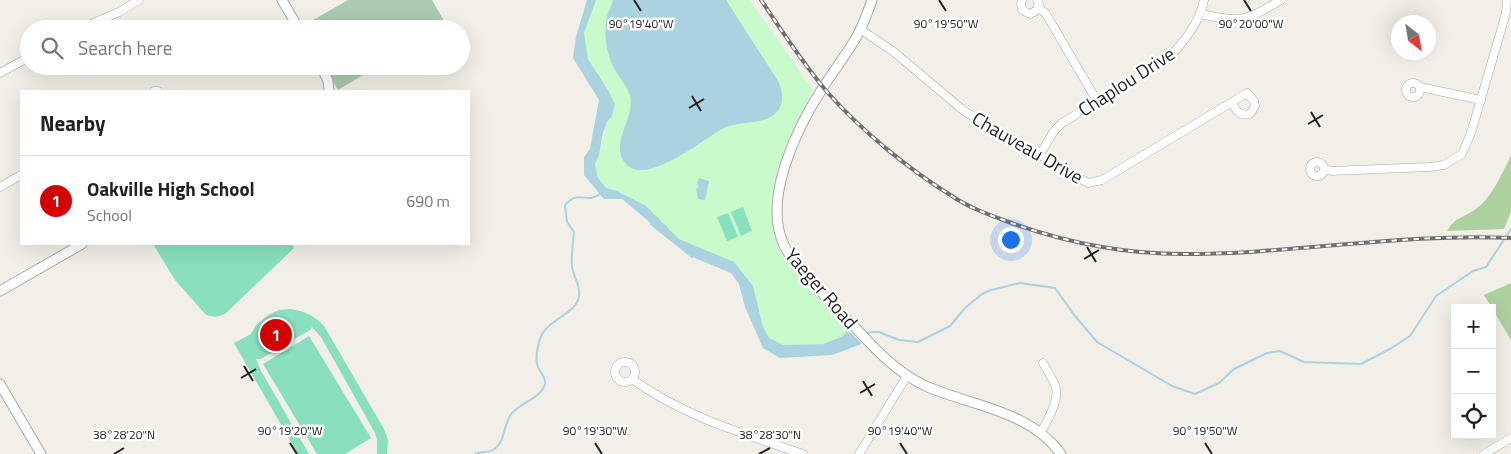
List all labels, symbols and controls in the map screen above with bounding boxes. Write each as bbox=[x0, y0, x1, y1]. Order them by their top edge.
text: 90°19'40"W bbox=[609, 14, 674, 33]
text: 90°19'50"W bbox=[914, 14, 979, 33]
text: 90°20'00"W bbox=[1219, 14, 1284, 33]
north arrow bbox=[1391, 15, 1436, 60]
search box bbox=[20, 20, 470, 75]
text: Search here bbox=[78, 33, 172, 62]
icon: search bbox=[38, 34, 66, 62]
street label: Chaplou Drive bbox=[1072, 39, 1180, 123]
street label: Chauveau Drive bbox=[967, 103, 1089, 191]
text: Nearby bbox=[40, 107, 105, 139]
text: Oakville High School bbox=[87, 174, 255, 203]
text: 1 bbox=[52, 189, 60, 213]
text: 690 m bbox=[406, 189, 450, 213]
text: School bbox=[87, 203, 132, 227]
your location bbox=[998, 227, 1024, 253]
street label: Yaeger Road bbox=[778, 241, 866, 335]
map controls bbox=[1451, 304, 1496, 439]
button: + bbox=[1451, 304, 1496, 349]
pin: 1 bbox=[260, 316, 292, 354]
button: − bbox=[1451, 349, 1496, 394]
button: locate bbox=[1451, 394, 1496, 439]
text: 90°19'20"W bbox=[258, 421, 323, 440]
text: 90°19'30"W bbox=[563, 421, 628, 440]
text: 90°19'40"W bbox=[868, 421, 933, 440]
text: 90°19'50"W bbox=[1173, 421, 1238, 440]
text: 38°28'20"N bbox=[93, 425, 155, 444]
text: 38°28'30"N bbox=[739, 425, 801, 444]

